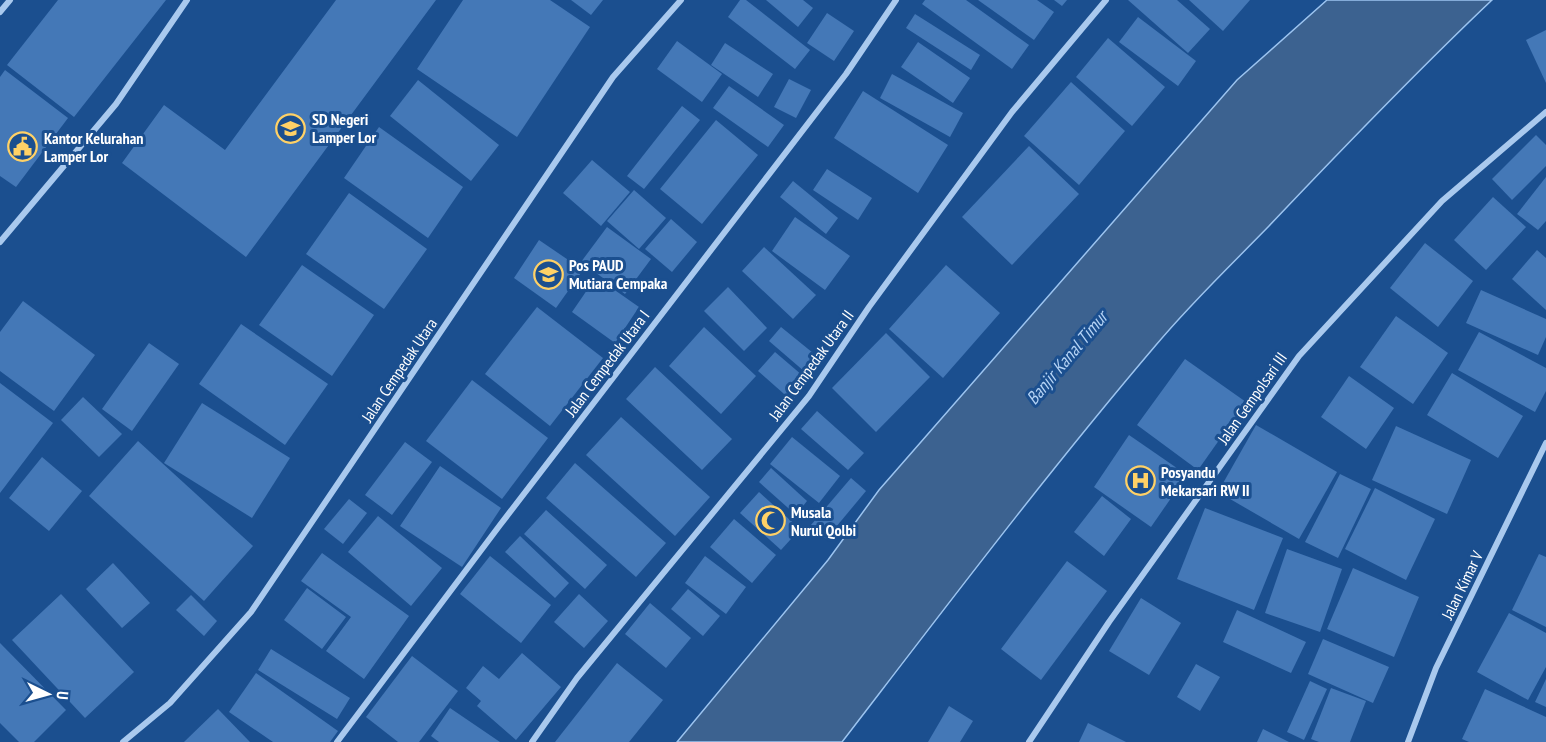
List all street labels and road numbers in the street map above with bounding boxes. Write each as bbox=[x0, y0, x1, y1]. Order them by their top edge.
street label: Jalan Cempedak Utara I bbox=[560, 306, 653, 421]
street label: Jalan Cempedak Utara II bbox=[764, 306, 858, 425]
street label: Jalan Cempedak Utara bbox=[356, 314, 441, 426]
street label: Jalan Gempolsari III bbox=[1212, 348, 1291, 449]
street label: Jalan Kimar V bbox=[1436, 547, 1487, 623]

